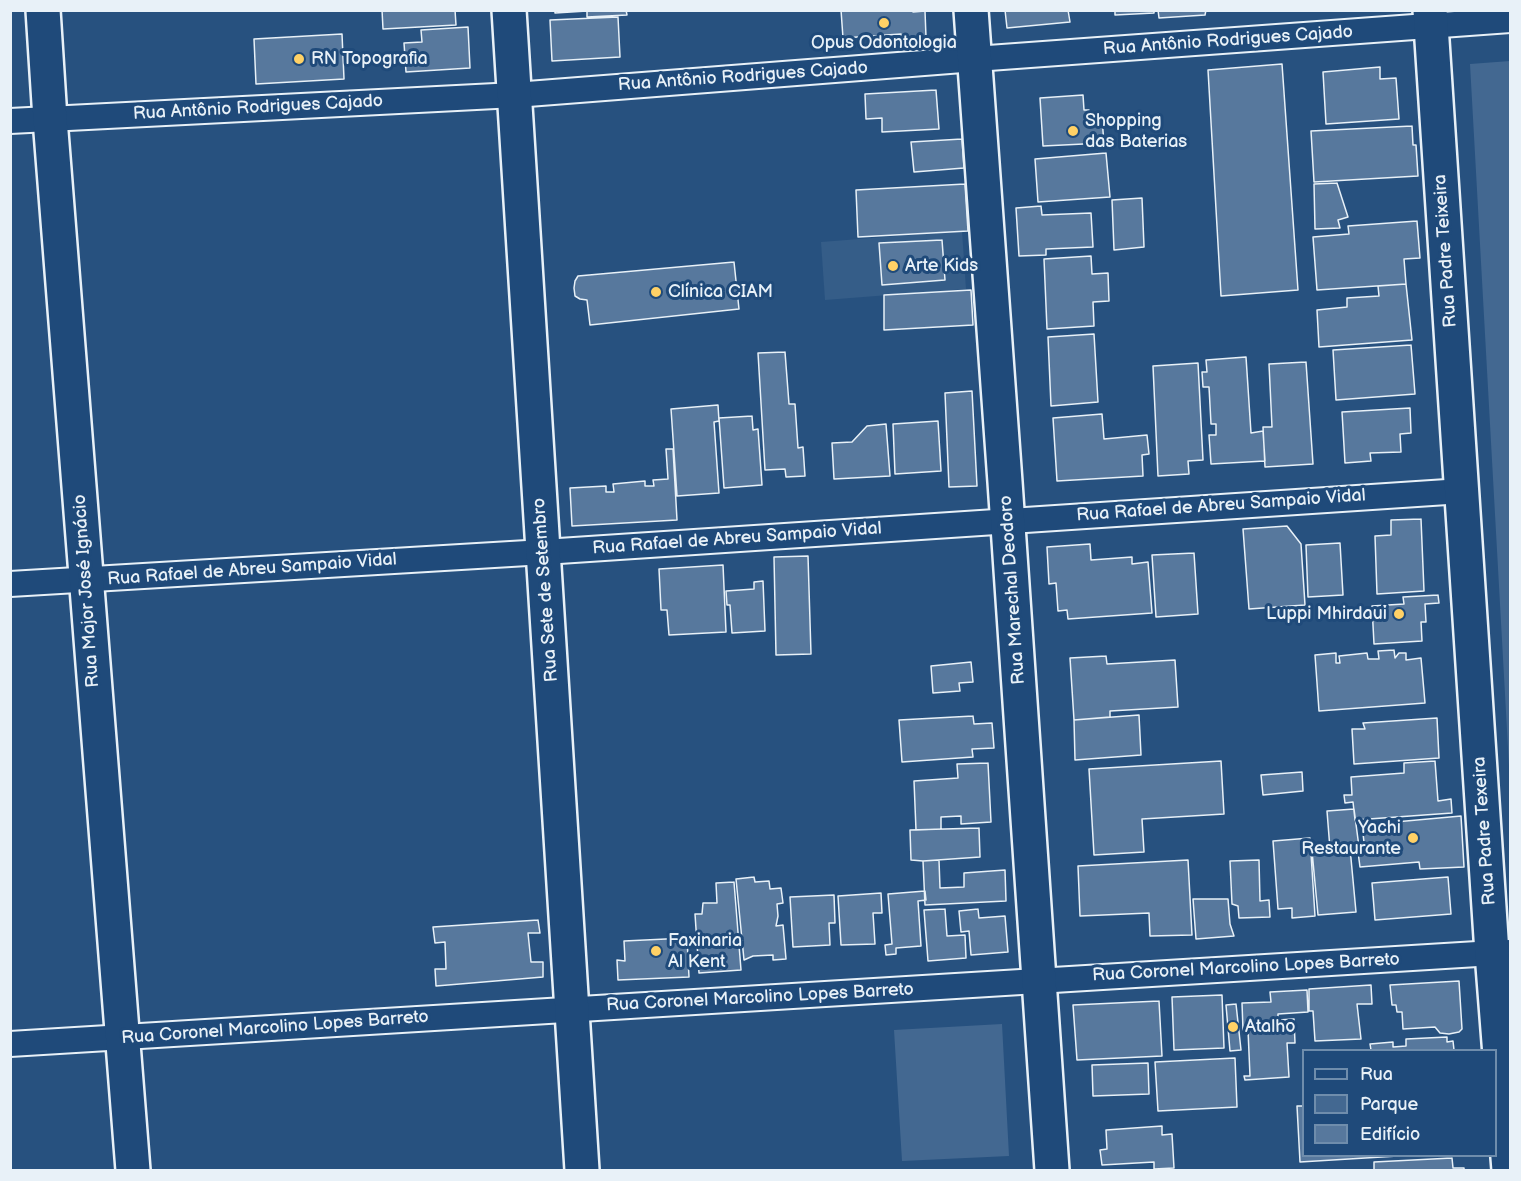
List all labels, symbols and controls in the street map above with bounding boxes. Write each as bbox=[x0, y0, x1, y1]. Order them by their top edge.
marker: Opus Odontologia bbox=[877, 16, 891, 30]
street label: Rua Antônio Rodrigues Cajado bbox=[1102, 21, 1354, 61]
place label: Opus Odontologia bbox=[811, 32, 957, 54]
place label: RN Topografia bbox=[311, 48, 428, 70]
marker: RN Topografia bbox=[292, 52, 306, 66]
street label: Rua Antônio Rodrigues Cajado bbox=[617, 57, 869, 97]
street label: Rua Antônio Rodrigues Cajado bbox=[132, 91, 384, 125]
place label: Shopping das Baterias bbox=[1085, 110, 1187, 152]
marker: Shopping das Baterias bbox=[1066, 124, 1080, 138]
street label: Rua Padre Teixeira bbox=[1430, 174, 1462, 328]
place label: Arte Kids bbox=[905, 255, 978, 277]
marker: Arte Kids bbox=[886, 259, 900, 273]
place label: Clínica CIAM bbox=[668, 281, 773, 303]
marker: Clínica CIAM bbox=[649, 285, 663, 299]
street label: Rua Rafael de Abreu Sampaio Vidal bbox=[1076, 485, 1366, 527]
street label: Rua Major José Ignácio bbox=[69, 494, 105, 688]
street label: Rua Marechal Deodoro bbox=[996, 495, 1030, 685]
street label: Rua Sete de Setembro bbox=[529, 497, 563, 683]
street label: Rua Rafael de Abreu Sampaio Vidal bbox=[592, 518, 882, 560]
street label: Rua Rafael de Abreu Sampaio Vidal bbox=[107, 549, 397, 591]
place label: Luppi Mhirdaui bbox=[1266, 603, 1387, 625]
marker: Luppi Mhirdaui bbox=[1392, 607, 1406, 621]
street label: Rua Padre Texeira bbox=[1469, 756, 1501, 906]
place label: Yachi Restaurante bbox=[1301, 817, 1401, 860]
marker: Yachi Restaurante bbox=[1406, 831, 1420, 845]
place label: Faxinaria Al Kent bbox=[668, 930, 742, 972]
marker: Faxinaria Al Kent bbox=[649, 944, 663, 958]
street label: Rua Coronel Marcolino Lopes Barreto bbox=[1092, 949, 1400, 987]
street label: Rua Coronel Marcolino Lopes Barreto bbox=[606, 979, 914, 1017]
street label: Rua Coronel Marcolino Lopes Barreto bbox=[121, 1006, 429, 1050]
place label: Atalho bbox=[1245, 1016, 1295, 1038]
marker: Atalho bbox=[1226, 1020, 1240, 1034]
legend bbox=[1302, 1049, 1497, 1157]
text: Rua bbox=[1360, 1064, 1393, 1085]
text: Parque bbox=[1360, 1094, 1418, 1115]
text: Edifício bbox=[1360, 1124, 1420, 1145]

